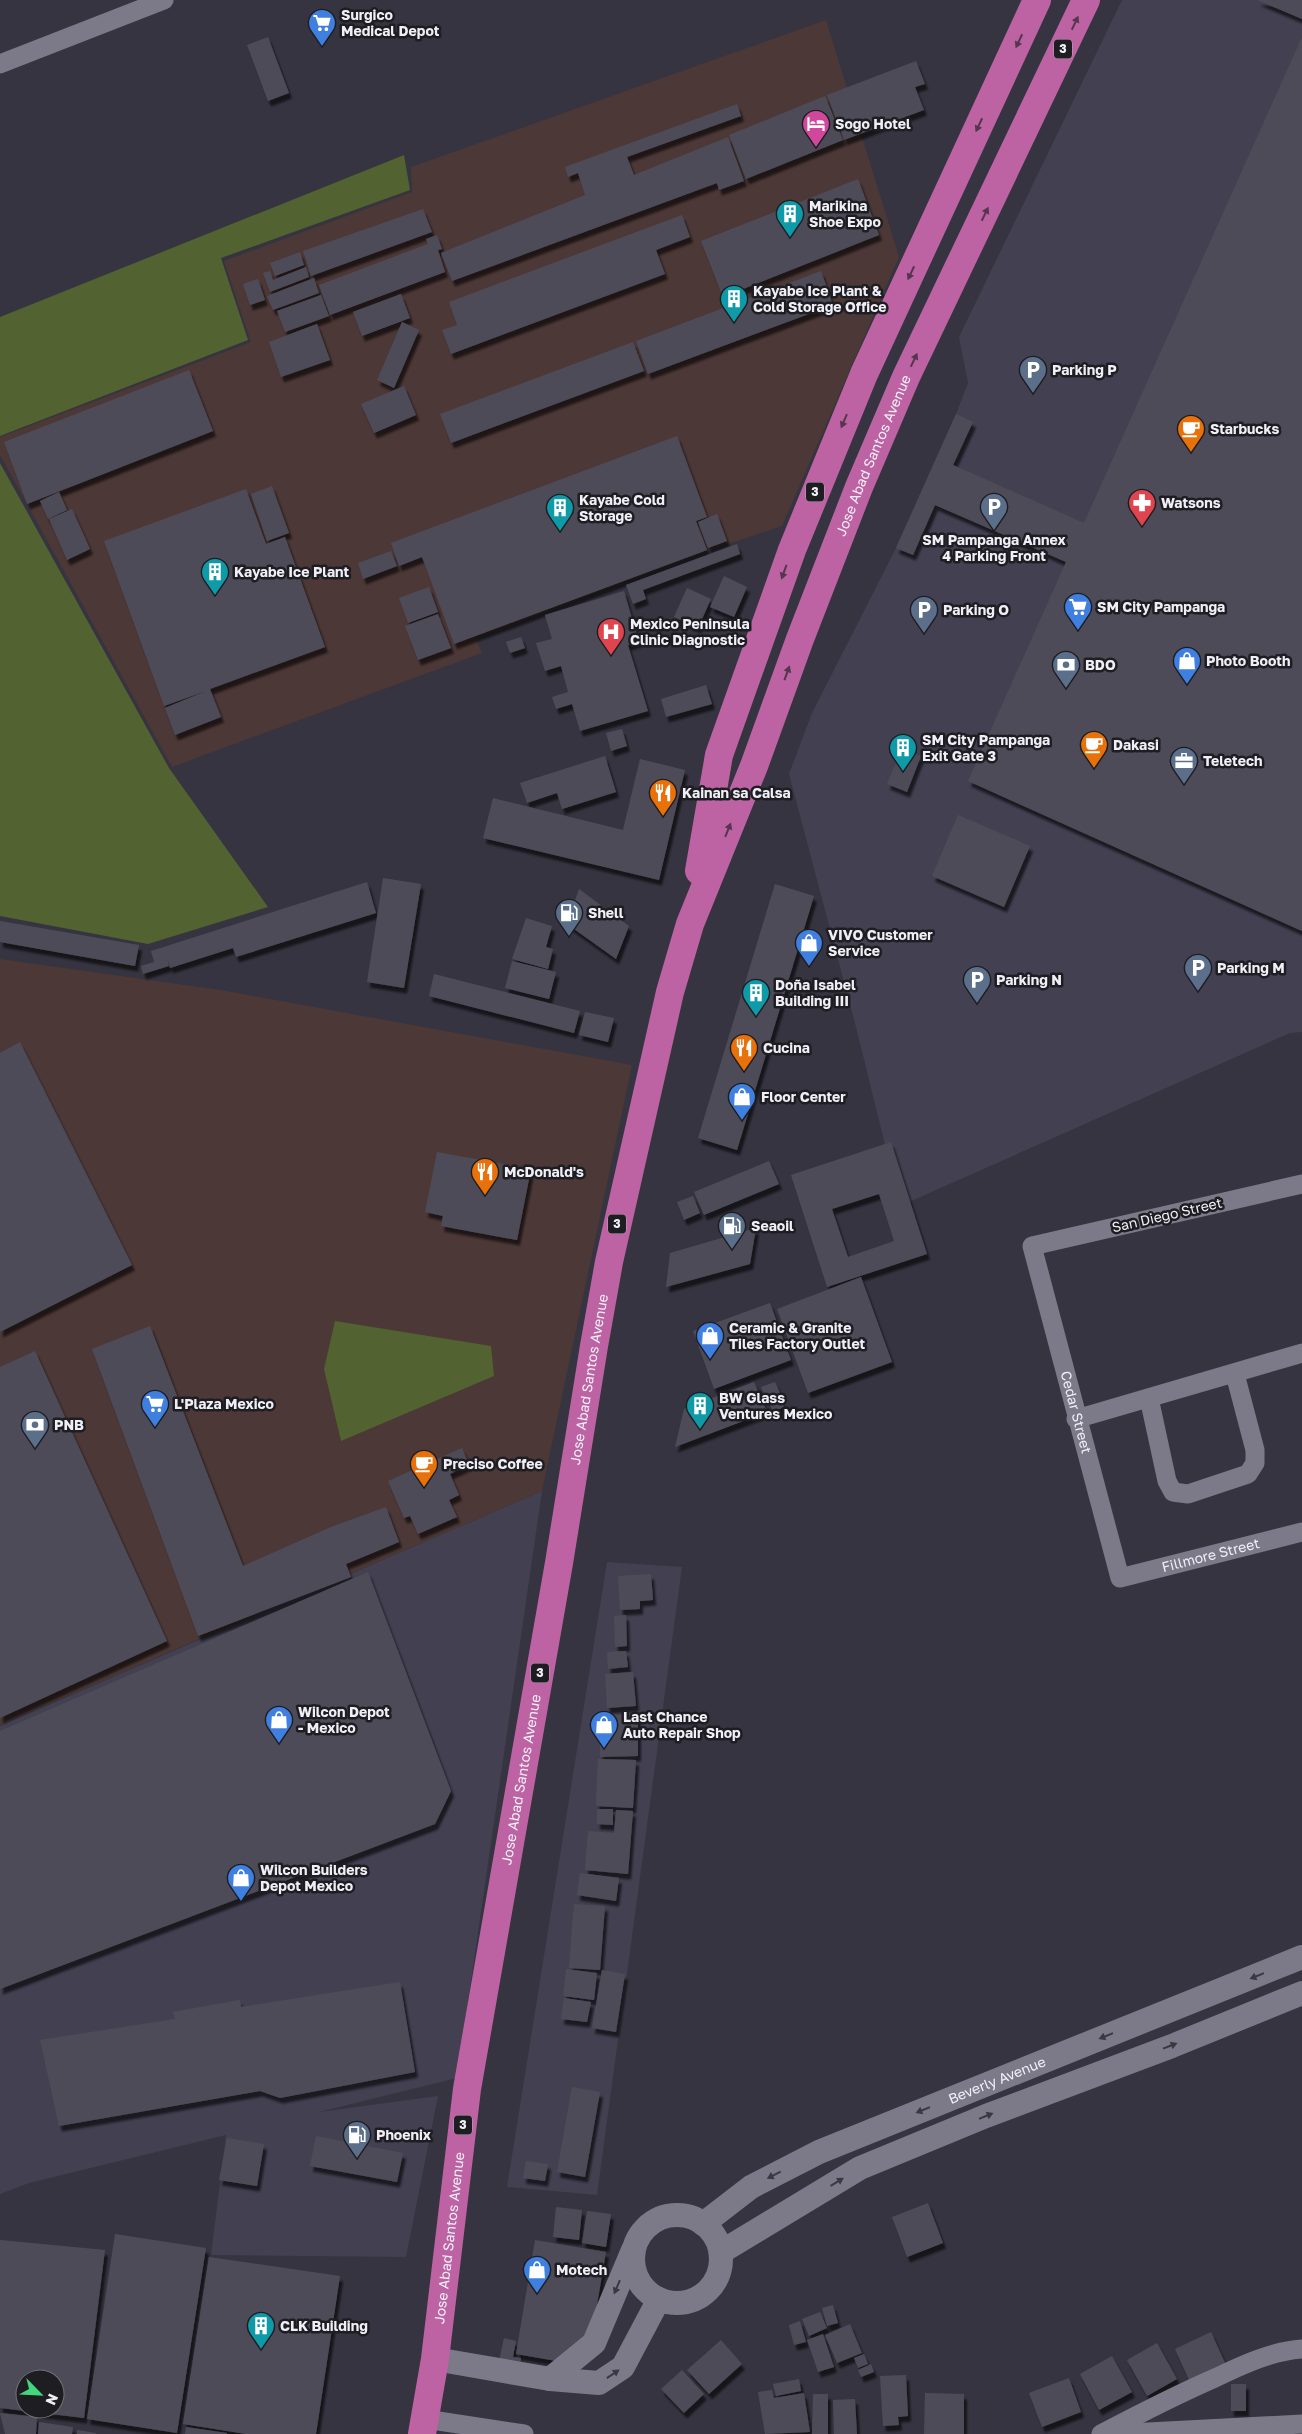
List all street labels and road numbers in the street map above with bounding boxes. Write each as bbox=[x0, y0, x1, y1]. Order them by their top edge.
road number: 3 bbox=[1054, 40, 1072, 59]
street label: Jose Abad Santos Avenue bbox=[832, 372, 914, 538]
road number: 3 bbox=[806, 482, 824, 502]
street label: San Diego Street bbox=[1110, 1194, 1224, 1235]
road number: 3 bbox=[608, 1214, 626, 1234]
street label: Jose Abad Santos Avenue bbox=[566, 1292, 611, 1466]
street label: Cedar Street bbox=[1057, 1369, 1096, 1455]
street label: Fillmore Street bbox=[1160, 1534, 1261, 1575]
road number: 3 bbox=[531, 1664, 549, 1682]
street label: Jose Abad Santos Avenue bbox=[497, 1693, 544, 1866]
street label: Beverly Avenue bbox=[946, 2052, 1048, 2107]
road number: 3 bbox=[454, 2116, 472, 2134]
street label: Jose Abad Santos Avenue bbox=[430, 2151, 467, 2325]

